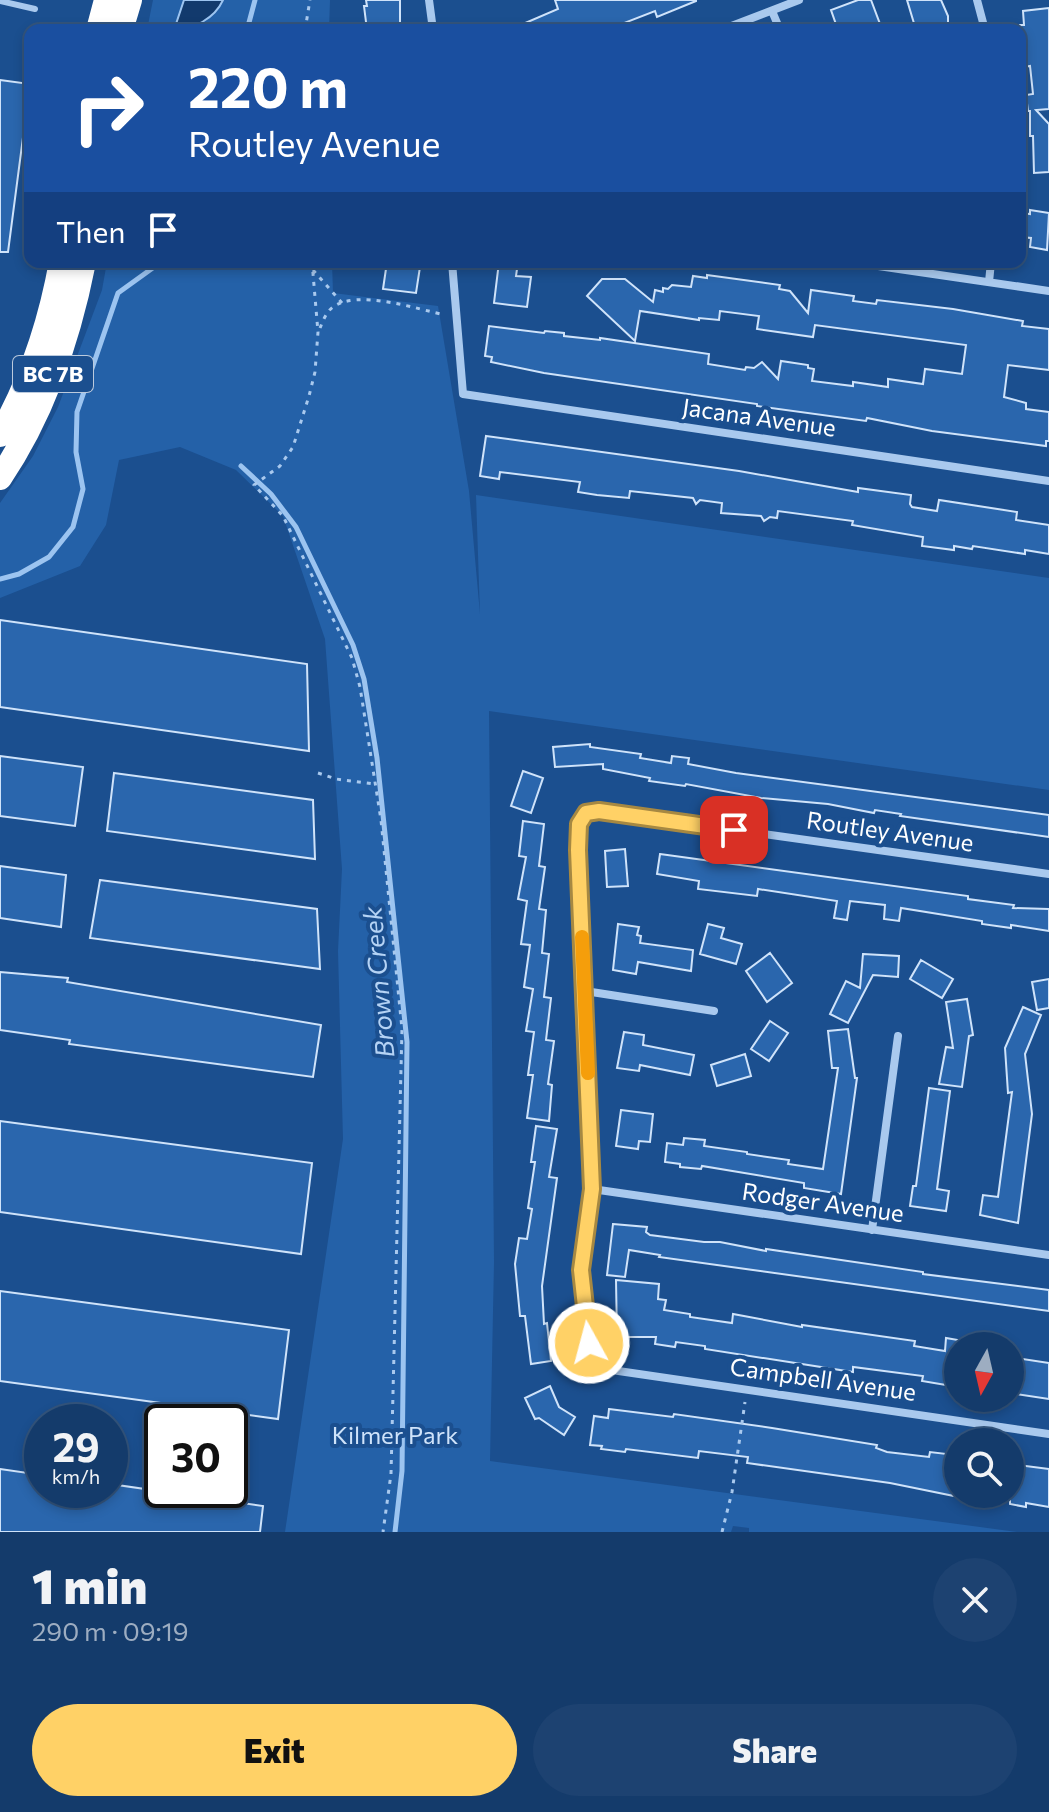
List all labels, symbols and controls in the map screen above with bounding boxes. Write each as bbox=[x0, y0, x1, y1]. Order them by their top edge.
text: 220 m bbox=[188, 51, 348, 120]
icon: right bbox=[56, 56, 160, 160]
text: Routley Avenue bbox=[188, 120, 441, 164]
icon: arrive bbox=[141, 208, 185, 252]
text: Then bbox=[56, 212, 125, 249]
road number: BC 7B bbox=[13, 356, 93, 392]
street label: Jacana Avenue bbox=[681, 391, 838, 442]
pin bbox=[700, 796, 768, 864]
street label: Routley Avenue bbox=[805, 804, 976, 857]
icon: arrive bbox=[712, 808, 756, 852]
water label: Brown Creek bbox=[355, 904, 400, 1059]
street label: Rodger Avenue bbox=[740, 1176, 906, 1227]
position arrow bbox=[547, 1301, 631, 1385]
north arrow bbox=[944, 1332, 1024, 1412]
map controls bbox=[944, 1332, 1024, 1508]
street label: Campbell Avenue bbox=[728, 1351, 918, 1406]
speed limit sign: 30 bbox=[144, 1404, 248, 1508]
park label: Kilmer Park bbox=[332, 1420, 458, 1449]
text: 29 bbox=[52, 1421, 100, 1470]
button: search bbox=[944, 1428, 1024, 1508]
text: km/h bbox=[52, 1464, 100, 1488]
text: 1 min bbox=[32, 1555, 147, 1614]
button: close bbox=[933, 1558, 1017, 1642]
text: 290 m · 09:19 bbox=[32, 1615, 189, 1646]
button: Exit bbox=[32, 1704, 517, 1796]
button: Share bbox=[533, 1704, 1017, 1796]

